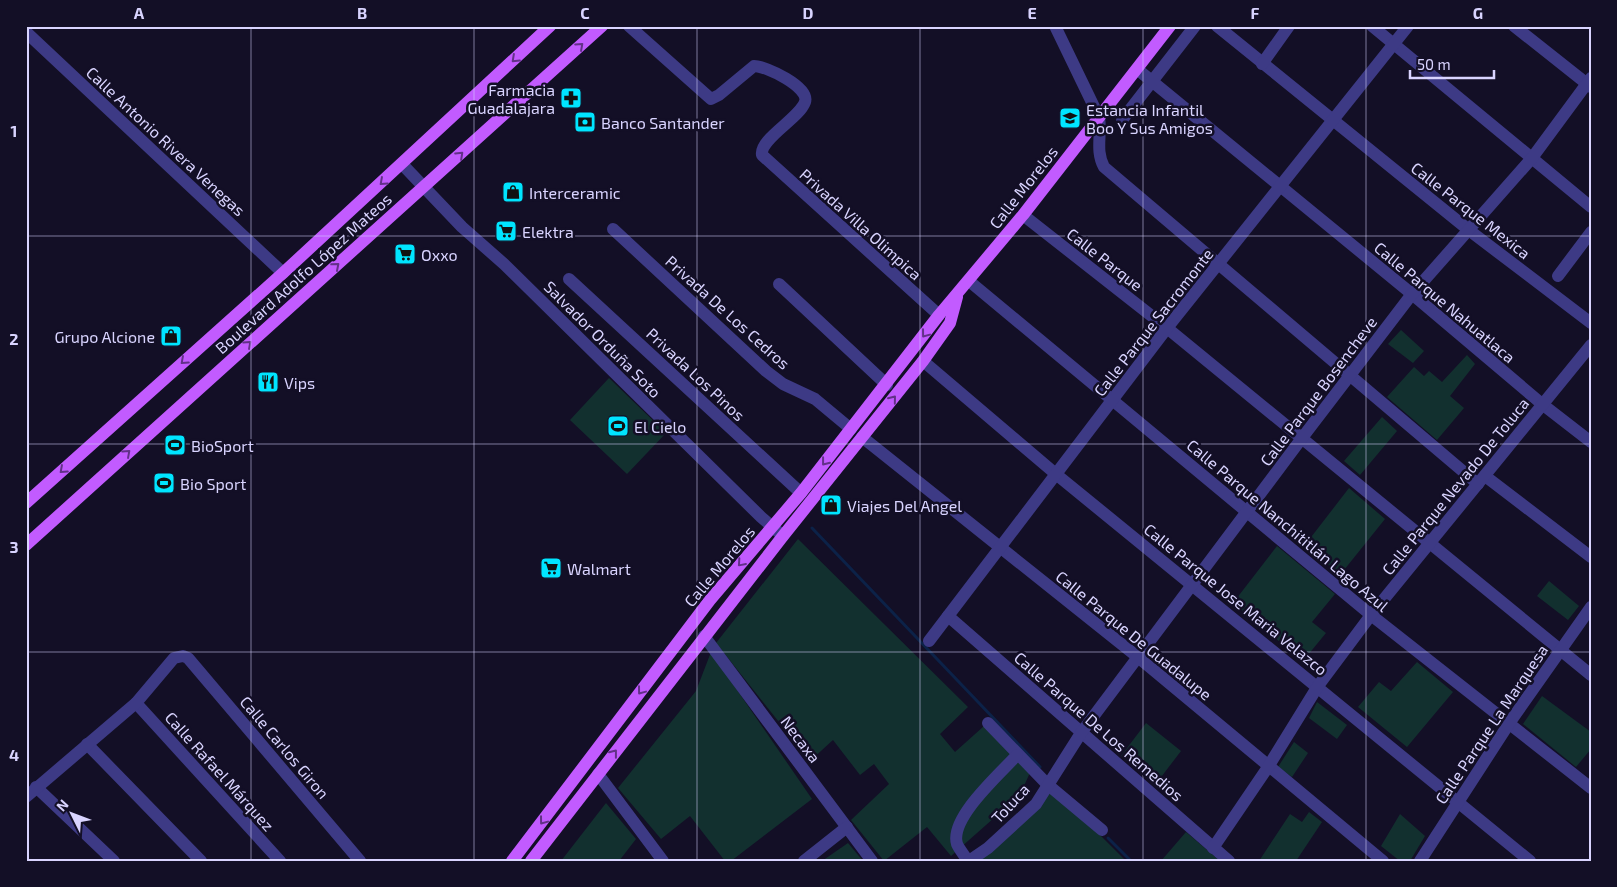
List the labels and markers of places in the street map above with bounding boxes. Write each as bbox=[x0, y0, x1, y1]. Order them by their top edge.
place label: Farmacia Guadalajara bbox=[468, 80, 555, 118]
pharmacy icon: Farmacia Guadalajara bbox=[559, 86, 583, 110]
place label: Estancia Infantil Boo Y Sus Amigos bbox=[1086, 100, 1213, 137]
school or university icon: Estancia Infantil Boo Y Sus Amigos bbox=[1058, 106, 1082, 130]
bank icon: Banco Santander bbox=[573, 110, 597, 134]
place label: Banco Santander bbox=[601, 113, 725, 132]
shop icon: Interceramic bbox=[501, 180, 525, 204]
place label: Interceramic bbox=[529, 183, 621, 202]
supermarket icon: Elektra bbox=[494, 219, 518, 243]
place label: Elektra bbox=[522, 222, 574, 241]
supermarket icon: Oxxo bbox=[393, 242, 417, 266]
place label: Oxxo bbox=[421, 245, 458, 264]
shop icon: Grupo Alcione bbox=[159, 324, 183, 348]
place label: Grupo Alcione bbox=[54, 327, 155, 346]
restaurant icon: Vips bbox=[256, 370, 280, 394]
place label: Vips bbox=[284, 373, 315, 392]
sports icon: El Cielo bbox=[606, 414, 630, 438]
place label: El Cielo bbox=[634, 417, 686, 436]
sports icon: BioSport bbox=[163, 433, 187, 457]
place label: BioSport bbox=[191, 436, 254, 455]
sports icon: Bio Sport bbox=[152, 471, 176, 495]
place label: Bio Sport bbox=[180, 474, 246, 493]
shop icon: Viajes Del Angel bbox=[819, 493, 843, 517]
place label: Viajes Del Angel bbox=[847, 496, 962, 516]
supermarket icon: Walmart bbox=[539, 556, 563, 580]
place label: Walmart bbox=[567, 559, 631, 578]

